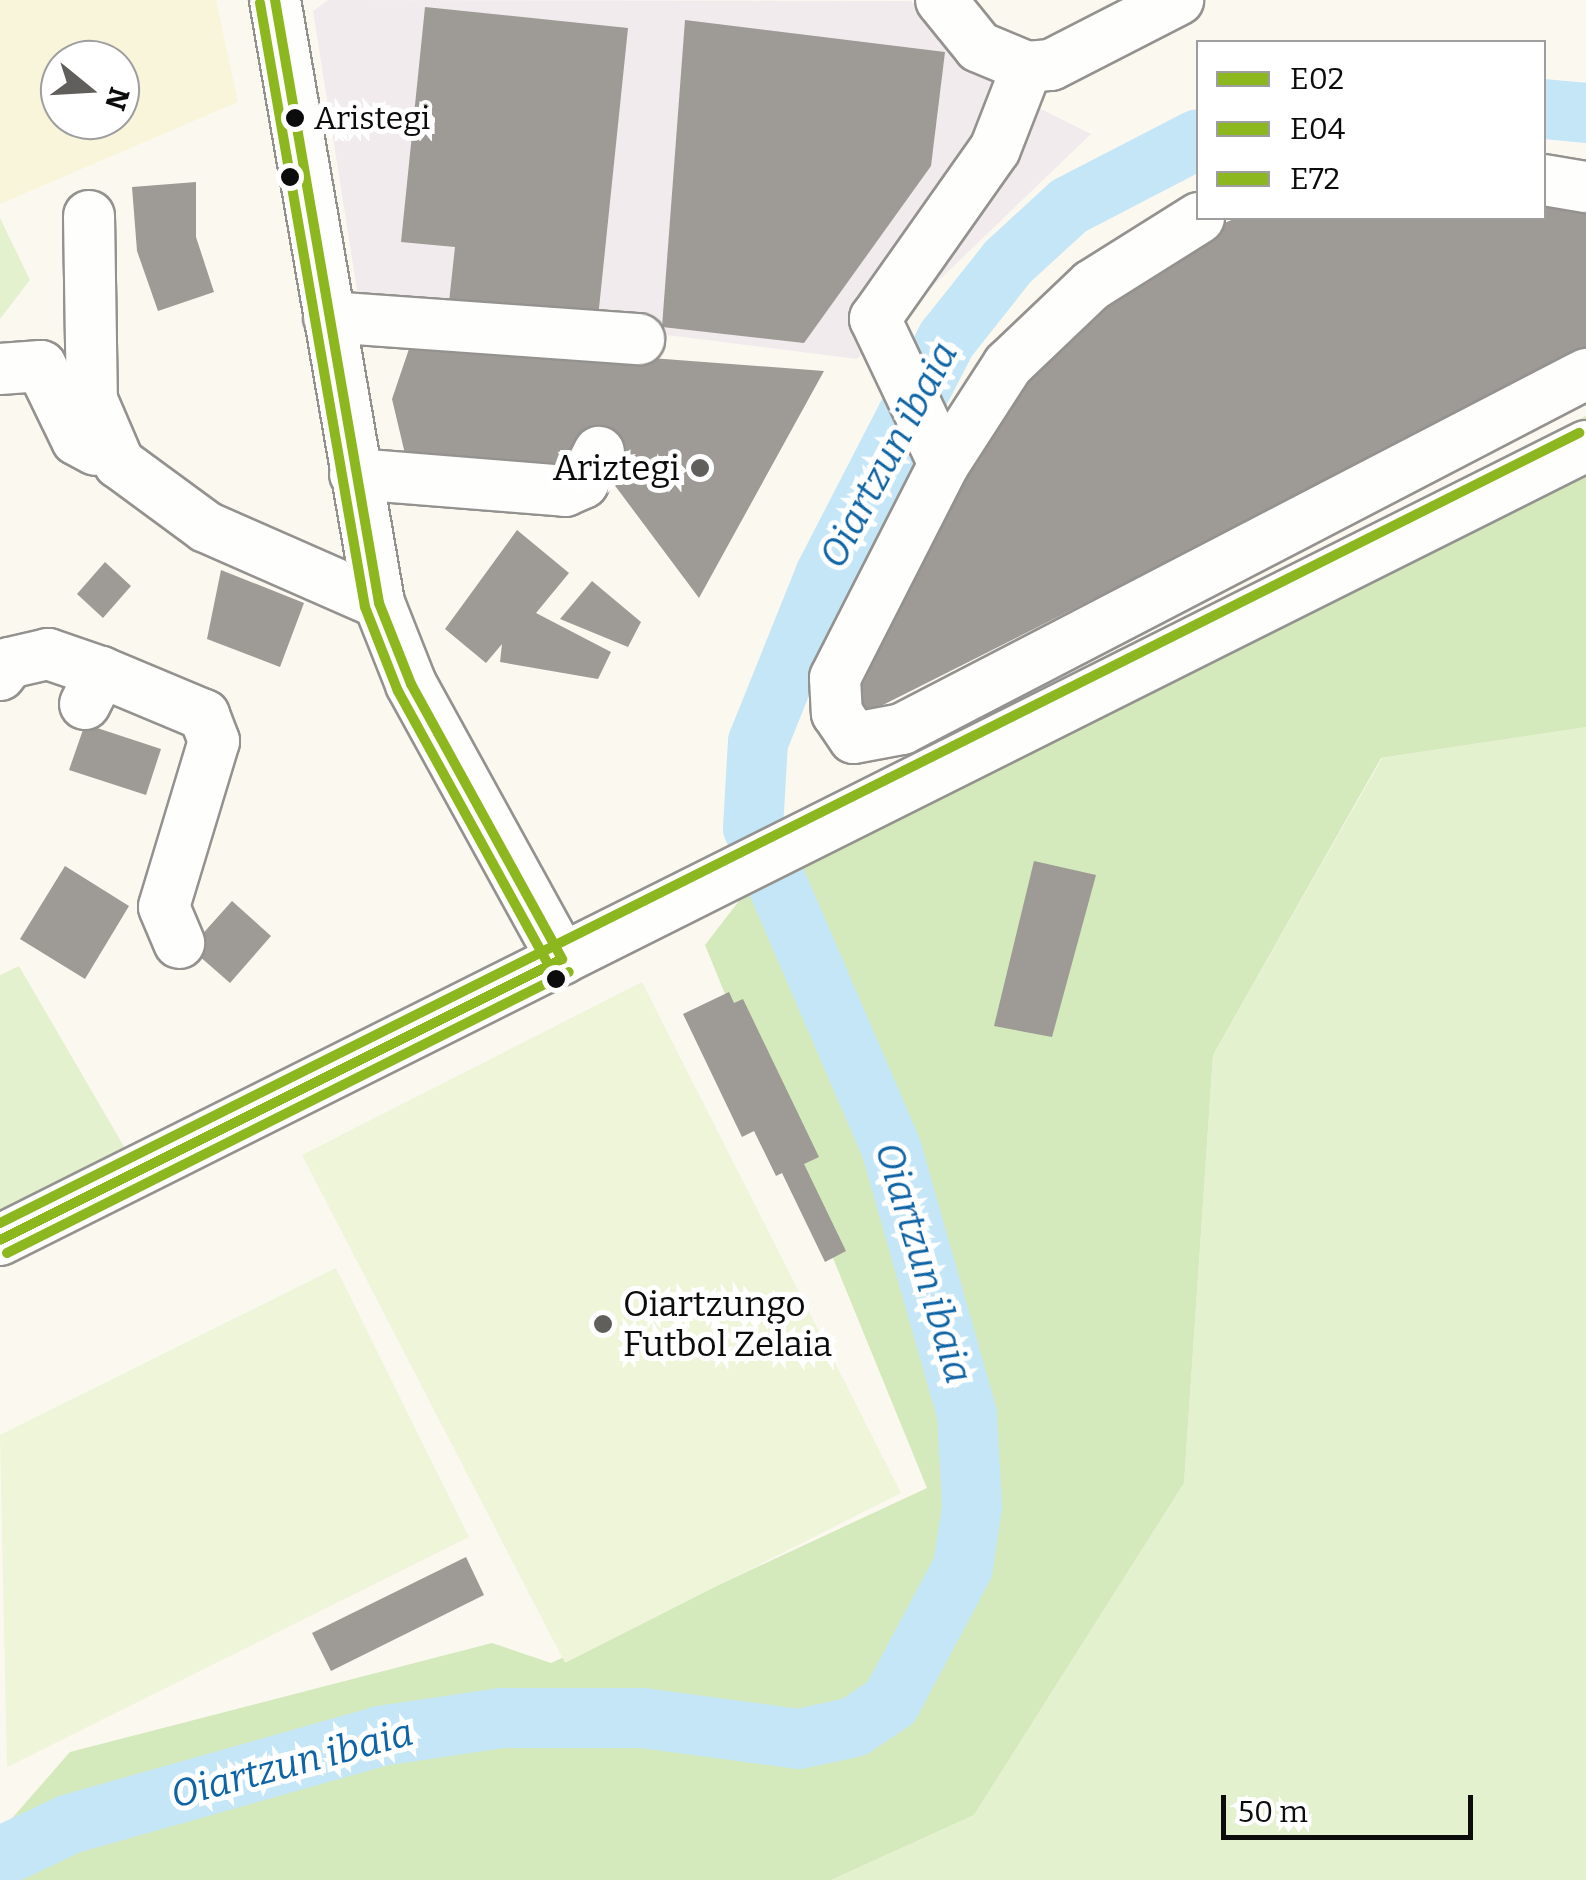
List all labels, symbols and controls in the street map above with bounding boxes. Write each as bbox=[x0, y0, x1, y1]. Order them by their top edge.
north arrow bbox=[40, 40, 140, 140]
legend bbox=[1196, 40, 1546, 220]
text: E02 bbox=[1290, 61, 1344, 97]
text: N bbox=[98, 83, 136, 114]
place label: Aristegi bbox=[314, 99, 430, 137]
marker: Aristegi bbox=[285, 108, 305, 128]
text: E04 bbox=[1290, 111, 1345, 147]
text: E72 bbox=[1290, 161, 1340, 197]
unlabelled marker bbox=[280, 167, 300, 187]
water label: Oiartzun ibaia bbox=[810, 334, 968, 576]
place label: Ariztegi bbox=[553, 447, 680, 489]
marker: Ariztegi bbox=[689, 457, 711, 479]
unlabelled marker bbox=[546, 969, 566, 989]
water label: Oiartzun ibaia bbox=[865, 1137, 981, 1389]
place label: Oiartzungo Futbol Zelaia bbox=[623, 1283, 832, 1365]
marker: Oiartzungo Futbol Zelaia bbox=[592, 1313, 614, 1335]
water label: Oiartzun ibaia bbox=[166, 1710, 418, 1818]
scale bar bbox=[1226, 1775, 1478, 1837]
text: 50 m bbox=[1238, 1794, 1308, 1830]

